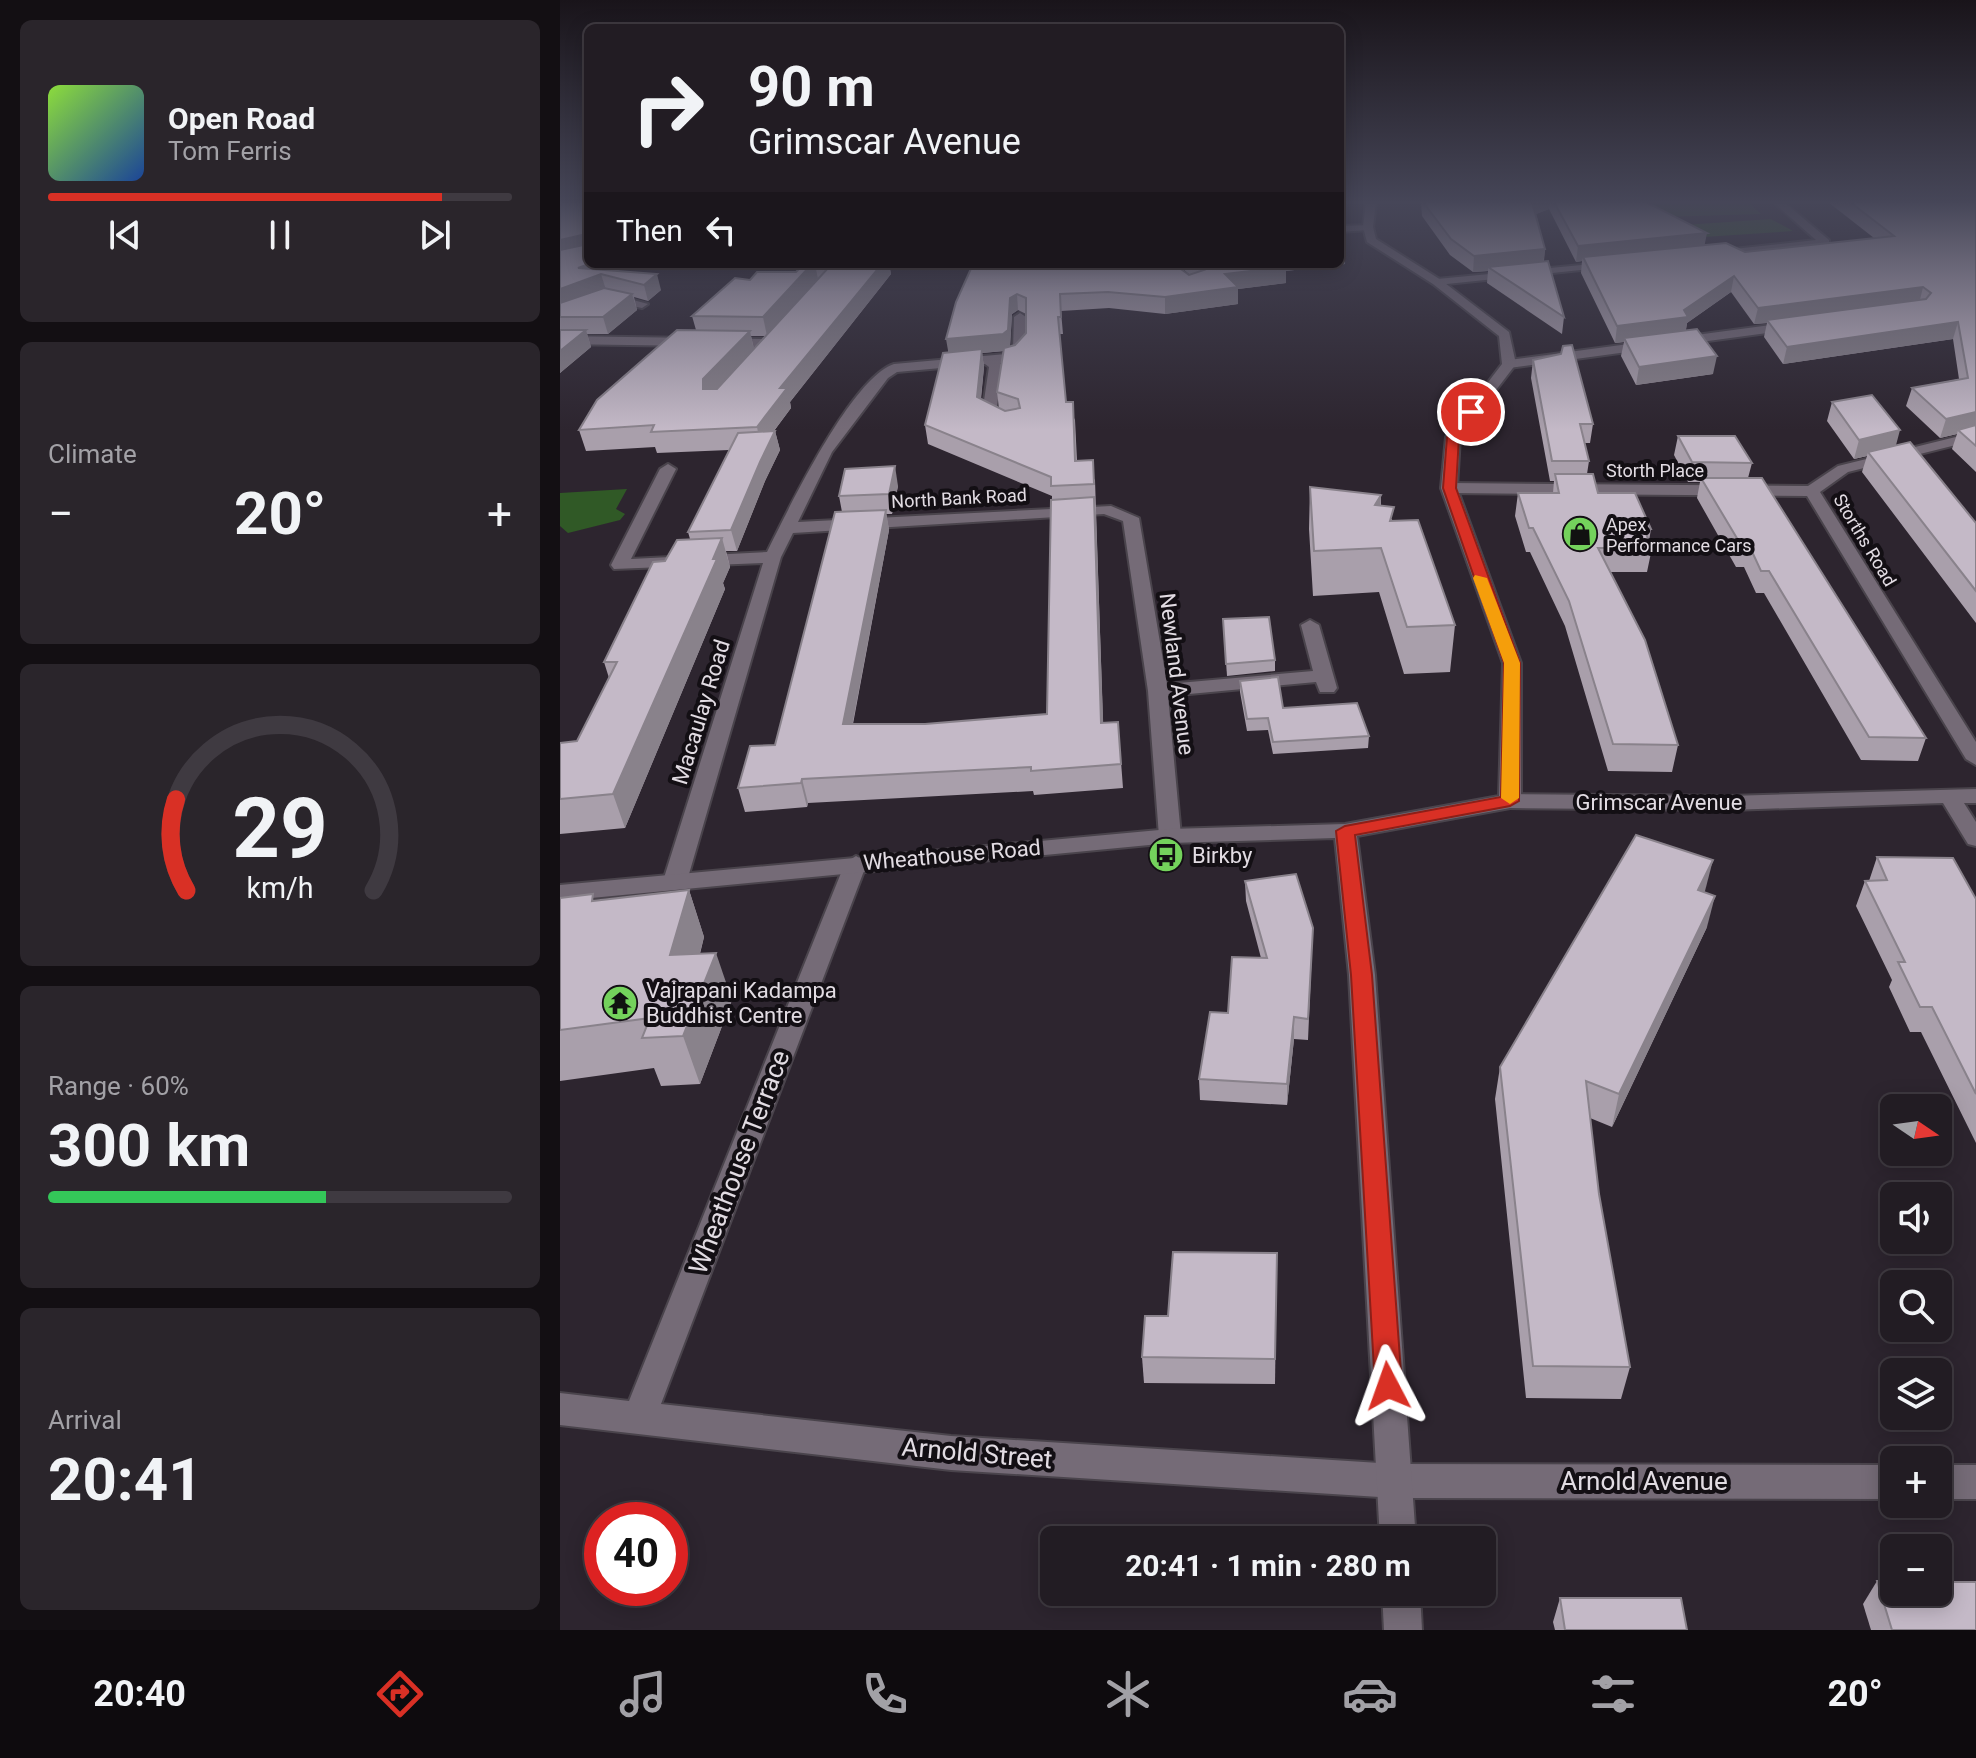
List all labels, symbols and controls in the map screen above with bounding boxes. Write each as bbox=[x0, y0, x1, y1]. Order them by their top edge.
text: 90 m bbox=[748, 54, 875, 120]
icon: right bbox=[616, 56, 720, 160]
text: Open Road bbox=[168, 101, 315, 136]
text: Grimscar Avenue bbox=[748, 121, 1021, 163]
text: Tom Ferris bbox=[168, 136, 292, 166]
icon: left bbox=[699, 208, 743, 252]
icon: previous bbox=[103, 213, 147, 257]
icon: pause bbox=[258, 213, 302, 257]
icon: next bbox=[413, 213, 457, 257]
text: Then bbox=[616, 213, 683, 248]
pin bbox=[1437, 378, 1505, 446]
icon: arrive bbox=[1449, 390, 1493, 434]
text: Climate bbox=[48, 439, 137, 469]
street label: Storth Place bbox=[1606, 460, 1704, 481]
text: 20° bbox=[234, 478, 326, 549]
street label: North Bank Road bbox=[891, 484, 1027, 512]
text: − bbox=[48, 488, 73, 540]
text: + bbox=[487, 488, 512, 540]
street label: Storths Road bbox=[1829, 490, 1901, 590]
place label: Apex Performance Cars bbox=[1606, 514, 1752, 556]
shop icon: Apex Performance Cars bbox=[1561, 515, 1599, 553]
street label: Newland Avenue bbox=[1155, 591, 1199, 757]
street label: Macaulay Road bbox=[667, 636, 735, 788]
text: 29 bbox=[232, 780, 328, 877]
street label: Grimscar Avenue bbox=[1576, 790, 1742, 815]
street label: Wheathouse Road bbox=[862, 835, 1042, 875]
bus stop icon: Birkby bbox=[1147, 836, 1185, 874]
place label: Birkby bbox=[1192, 843, 1253, 868]
text: km/h bbox=[246, 871, 314, 905]
place label: Vajrapani Kadampa Buddhist Centre bbox=[646, 978, 837, 1028]
temple icon: Vajrapani Kadampa Buddhist Centre bbox=[601, 984, 639, 1022]
street label: Wheathouse Terrace bbox=[683, 1046, 795, 1278]
text: Range · 60% bbox=[48, 1071, 189, 1101]
north arrow bbox=[1880, 1094, 1952, 1166]
map controls bbox=[1880, 1094, 1952, 1606]
text: 300 km bbox=[48, 1110, 250, 1181]
button: sound bbox=[1880, 1182, 1952, 1254]
button: search bbox=[1880, 1270, 1952, 1342]
position arrow bbox=[1346, 1344, 1430, 1428]
button: layers bbox=[1880, 1358, 1952, 1430]
text: Arrival bbox=[48, 1405, 122, 1435]
street label: Arnold Street bbox=[900, 1431, 1054, 1475]
text: 20:41 bbox=[48, 1444, 203, 1515]
button: + bbox=[1880, 1446, 1952, 1518]
street label: Arnold Avenue bbox=[1560, 1466, 1728, 1496]
speed limit sign: 40 bbox=[584, 1502, 688, 1606]
button: − bbox=[1880, 1534, 1952, 1606]
text: 20:41 · 1 min · 280 m bbox=[1125, 1548, 1411, 1583]
icon: directions bbox=[372, 1666, 428, 1722]
icon: music bbox=[615, 1666, 671, 1722]
icon: phone bbox=[857, 1666, 913, 1722]
icon: climate bbox=[1100, 1666, 1156, 1722]
icon: car bbox=[1342, 1666, 1398, 1722]
icon: filters bbox=[1585, 1666, 1641, 1722]
text: 20:40 bbox=[93, 1673, 186, 1715]
text: 20° bbox=[1827, 1673, 1883, 1715]

